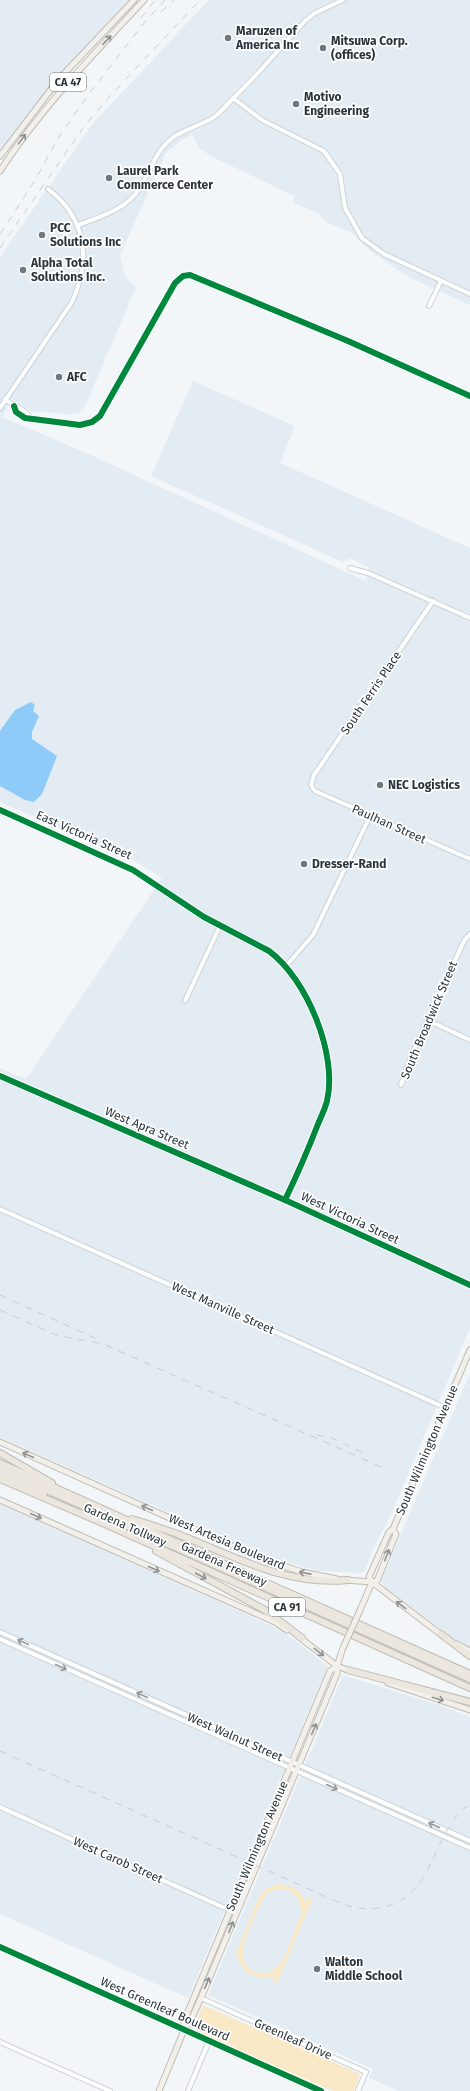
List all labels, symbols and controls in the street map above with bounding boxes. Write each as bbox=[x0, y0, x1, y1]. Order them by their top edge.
place label: Maruzen of America Inc bbox=[235, 24, 300, 52]
marker: Maruzen of America Inc bbox=[223, 33, 233, 43]
place label: Mitsuwa Corp. (offices) bbox=[331, 34, 408, 62]
one-way arrow bbox=[102, 35, 111, 46]
marker: Mitsuwa Corp. (offices) bbox=[318, 43, 328, 53]
road number: CA 47 bbox=[50, 73, 86, 91]
place label: Motivo Engineering bbox=[304, 90, 369, 118]
marker: Motivo Engineering bbox=[291, 99, 301, 109]
one-way arrow bbox=[18, 134, 26, 145]
place label: Laurel Park Commerce Center bbox=[117, 164, 213, 192]
marker: Laurel Park Commerce Center bbox=[104, 173, 114, 183]
place label: PCC Solutions Inc bbox=[50, 221, 121, 249]
marker: PCC Solutions Inc bbox=[37, 230, 47, 240]
place label: Alpha Total Solutions Inc. bbox=[30, 256, 105, 284]
marker: Alpha Total Solutions Inc. bbox=[18, 265, 28, 275]
place label: AFC bbox=[66, 370, 87, 384]
marker: AFC bbox=[54, 372, 64, 382]
street label: South Ferris Place bbox=[338, 649, 404, 737]
place label: NEC Logistics bbox=[388, 778, 460, 792]
marker: NEC Logistics bbox=[375, 780, 385, 790]
street label: Paulhan Street bbox=[350, 801, 429, 847]
street label: East Victoria Street bbox=[34, 808, 135, 863]
place label: Dresser-Rand bbox=[312, 857, 386, 871]
marker: Dresser-Rand bbox=[299, 859, 309, 869]
street label: South Broadwick Street bbox=[398, 958, 460, 1081]
street label: West Apra Street bbox=[103, 1104, 192, 1152]
street label: West Victoria Street bbox=[299, 1189, 402, 1247]
street label: West Manville Street bbox=[170, 1279, 277, 1337]
street label: South Wilmington Avenue bbox=[393, 1383, 461, 1517]
one-way arrow bbox=[22, 1451, 34, 1458]
street label: Gardena Tollway bbox=[81, 1500, 169, 1550]
one-way arrow bbox=[141, 1504, 153, 1511]
street label: West Artesia Boulevard bbox=[167, 1511, 287, 1573]
one-way arrow bbox=[29, 1513, 41, 1520]
street label: Gardena Freeway bbox=[179, 1539, 269, 1589]
one-way arrow bbox=[384, 1549, 392, 1561]
one-way arrow bbox=[148, 1566, 160, 1573]
one-way arrow bbox=[299, 1569, 312, 1577]
one-way arrow bbox=[195, 1572, 207, 1580]
road number: CA 91 bbox=[269, 1598, 305, 1616]
one-way arrow bbox=[396, 1601, 407, 1609]
one-way arrow bbox=[17, 1638, 29, 1646]
one-way arrow bbox=[314, 1648, 325, 1656]
one-way arrow bbox=[55, 1663, 67, 1671]
one-way arrow bbox=[136, 1691, 148, 1698]
one-way arrow bbox=[432, 1696, 444, 1704]
street label: West Walnut Street bbox=[185, 1710, 286, 1765]
one-way arrow bbox=[310, 1724, 318, 1736]
street label: South Wilmington Avenue bbox=[223, 1779, 291, 1913]
one-way arrow bbox=[325, 1784, 337, 1791]
one-way arrow bbox=[429, 1821, 441, 1828]
street label: West Carob Street bbox=[71, 1834, 166, 1886]
one-way arrow bbox=[227, 1922, 235, 1934]
place label: Walton Middle School bbox=[325, 1955, 403, 1983]
marker: Walton Middle School bbox=[312, 1964, 322, 1974]
street label: West Greenleaf Boulevard bbox=[98, 1974, 232, 2044]
one-way arrow bbox=[204, 1977, 212, 1989]
street label: Greenleaf Drive bbox=[252, 2016, 334, 2062]

